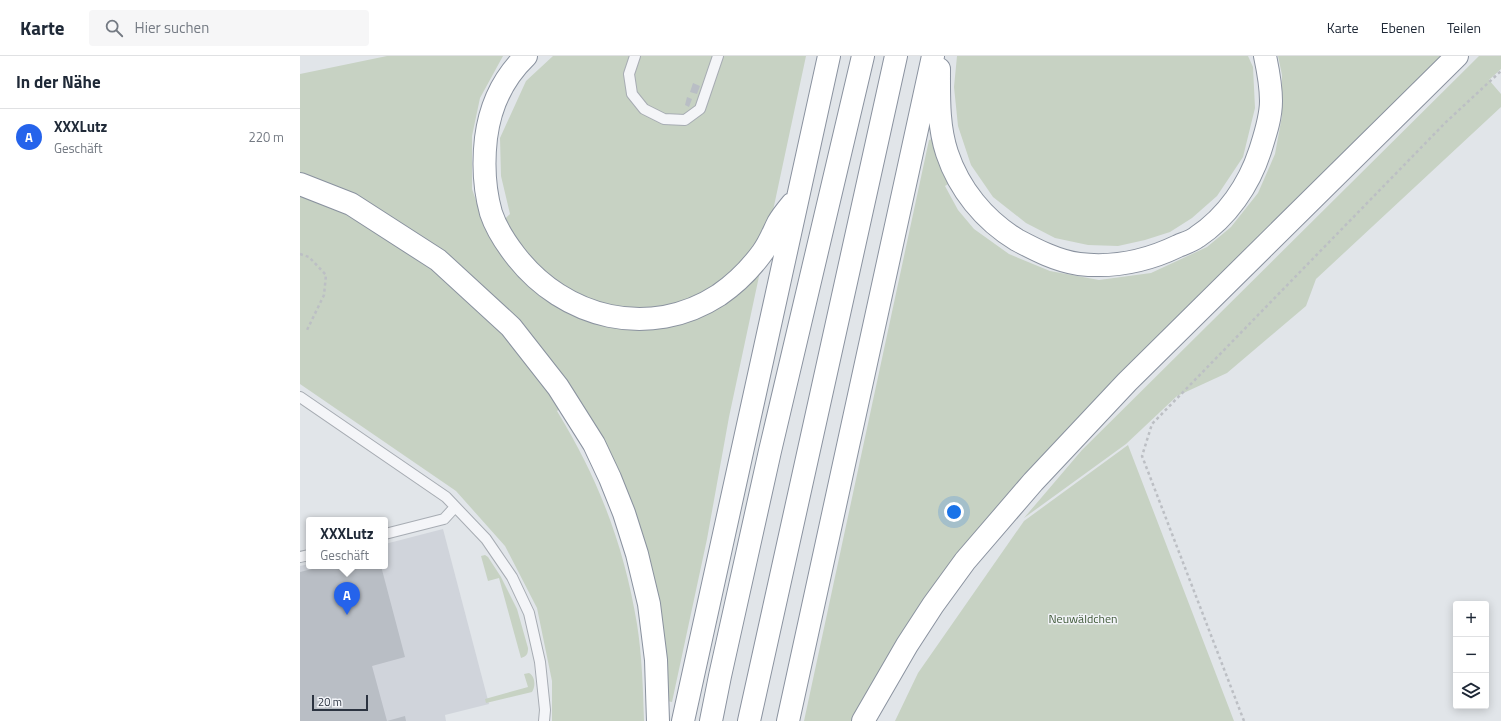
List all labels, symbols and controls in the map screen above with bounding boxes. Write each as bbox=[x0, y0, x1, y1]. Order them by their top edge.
search box bbox=[89, 10, 369, 46]
text: Karte bbox=[20, 13, 65, 42]
text: Hier suchen bbox=[135, 16, 209, 39]
icon: search bbox=[103, 17, 125, 39]
text: Karte bbox=[1327, 17, 1359, 38]
text: Ebenen bbox=[1381, 17, 1425, 38]
text: Teilen bbox=[1447, 17, 1481, 38]
text: In der Nähe bbox=[16, 69, 101, 95]
text: XXXLutz bbox=[54, 115, 107, 138]
text: A bbox=[25, 127, 33, 147]
text: 220 m bbox=[248, 127, 284, 147]
text: Geschäft bbox=[54, 138, 103, 158]
your location bbox=[944, 502, 964, 522]
popup bbox=[306, 517, 388, 569]
text: XXXLutz bbox=[320, 522, 374, 545]
text: Geschäft bbox=[320, 545, 369, 565]
pin: A bbox=[334, 582, 360, 615]
map controls bbox=[1453, 601, 1489, 709]
button: + bbox=[1453, 601, 1489, 637]
park label: Neuwäldchen bbox=[1049, 609, 1117, 628]
button: − bbox=[1453, 637, 1489, 673]
button: layers bbox=[1453, 673, 1489, 709]
scale bar bbox=[312, 693, 368, 712]
text: 20 m bbox=[318, 694, 342, 710]

